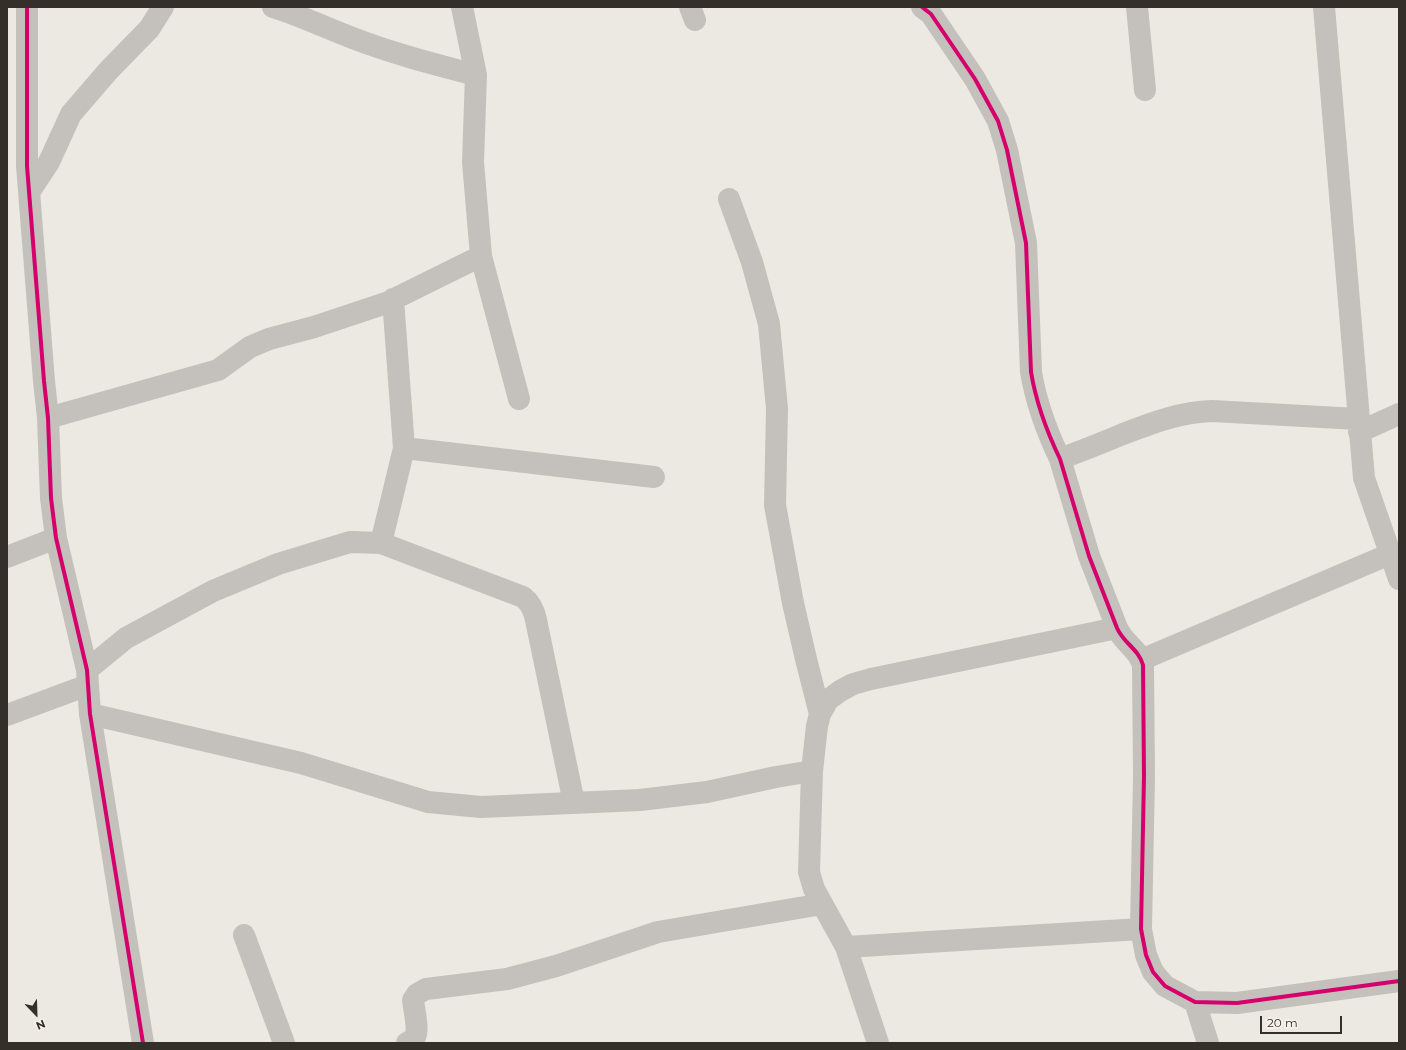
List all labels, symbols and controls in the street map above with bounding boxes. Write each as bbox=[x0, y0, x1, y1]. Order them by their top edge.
north arrow bbox=[16, 994, 56, 1034]
scale bar bbox=[1262, 1008, 1344, 1034]
text: 20 m bbox=[1267, 1015, 1298, 1030]
text: N bbox=[34, 1017, 48, 1033]

